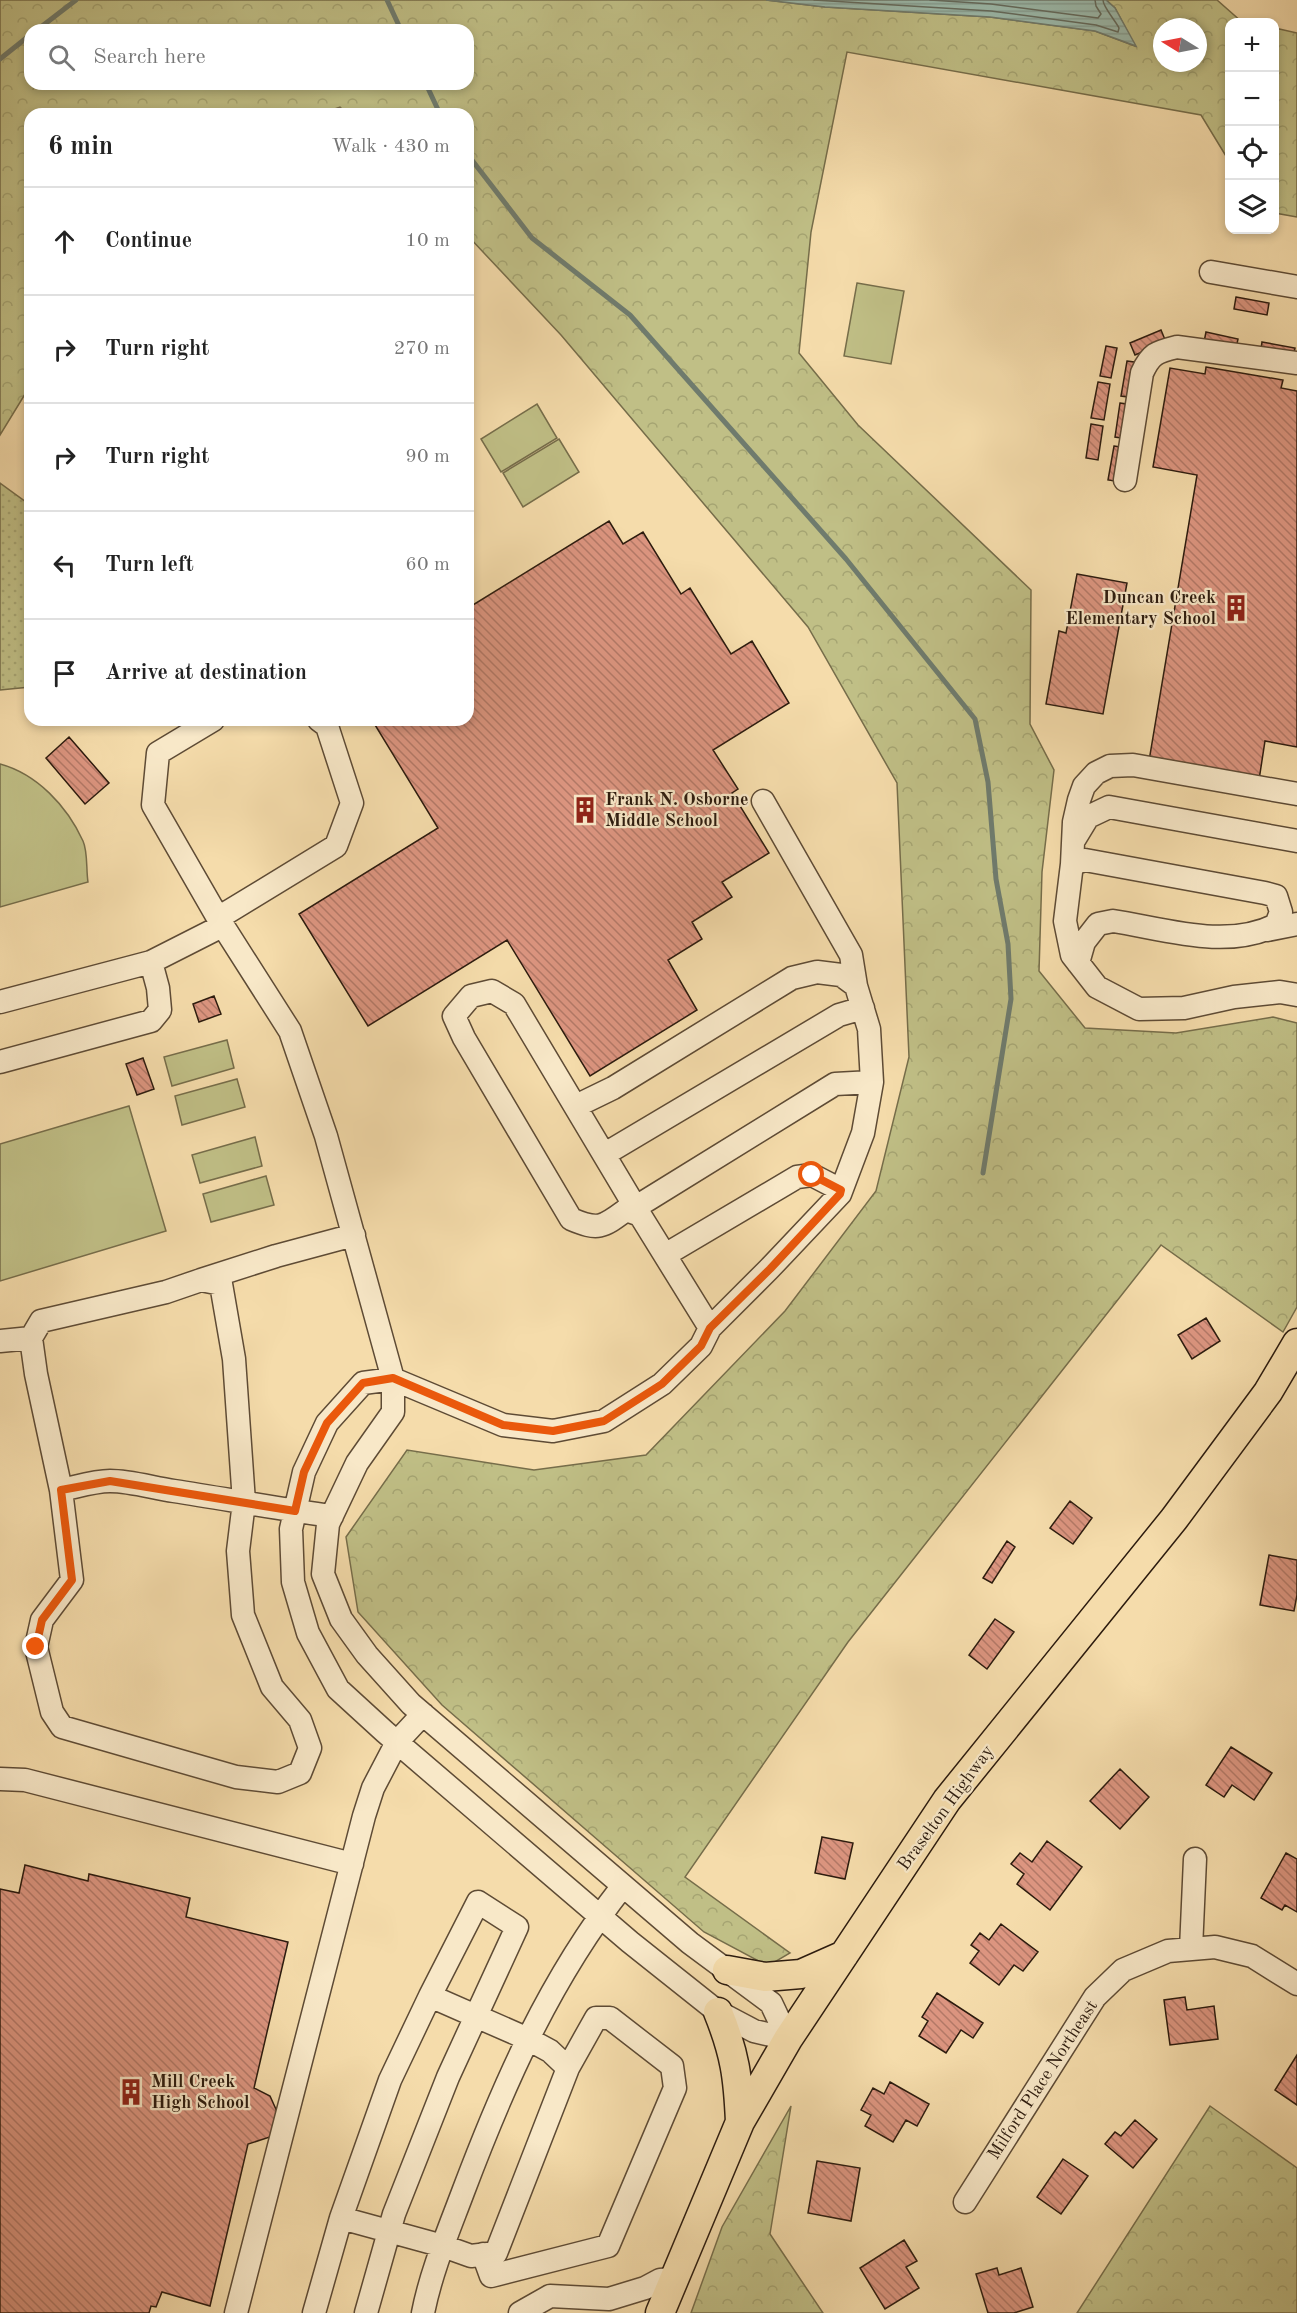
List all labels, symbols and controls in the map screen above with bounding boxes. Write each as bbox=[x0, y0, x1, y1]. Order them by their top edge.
north arrow bbox=[1153, 18, 1207, 72]
map controls bbox=[1225, 18, 1279, 234]
button: + bbox=[1225, 18, 1279, 72]
search box bbox=[24, 24, 474, 90]
icon: search bbox=[45, 41, 78, 74]
text: Search here bbox=[93, 46, 206, 68]
button: − bbox=[1225, 72, 1279, 126]
button: locate bbox=[1225, 126, 1279, 180]
text: 6 min bbox=[48, 134, 113, 160]
text: Walk · 430 m bbox=[331, 137, 450, 157]
button: layers bbox=[1225, 180, 1279, 234]
icon: ahead bbox=[48, 225, 81, 258]
text: Continue bbox=[105, 230, 192, 252]
text: 10 m bbox=[405, 231, 450, 251]
icon: right bbox=[48, 333, 81, 366]
text: Turn right bbox=[105, 338, 209, 360]
text: 270 m bbox=[394, 339, 450, 359]
icon: right bbox=[48, 441, 81, 474]
text: Turn right bbox=[105, 446, 209, 468]
text: 90 m bbox=[405, 447, 450, 467]
icon: left bbox=[48, 549, 81, 582]
text: Turn left bbox=[105, 554, 194, 576]
text: 60 m bbox=[405, 555, 450, 575]
place label: Duncan Creek Elementary School bbox=[1065, 589, 1216, 628]
building icon: Duncan Creek Elementary School bbox=[1221, 593, 1251, 623]
icon: arrive bbox=[48, 657, 81, 690]
text: Arrive at destination bbox=[105, 662, 307, 684]
place label: Frank N. Osborne Middle School bbox=[605, 791, 748, 830]
building icon: Frank N. Osborne Middle School bbox=[570, 795, 600, 825]
route start bbox=[798, 1161, 824, 1187]
route end bbox=[22, 1633, 48, 1659]
street label: Braselton Highway bbox=[895, 1742, 998, 1874]
street label: Milford Place Northeast bbox=[985, 1997, 1101, 2163]
place label: Mill Creek High School bbox=[151, 2073, 250, 2112]
building icon: Mill Creek High School bbox=[116, 2077, 146, 2107]

